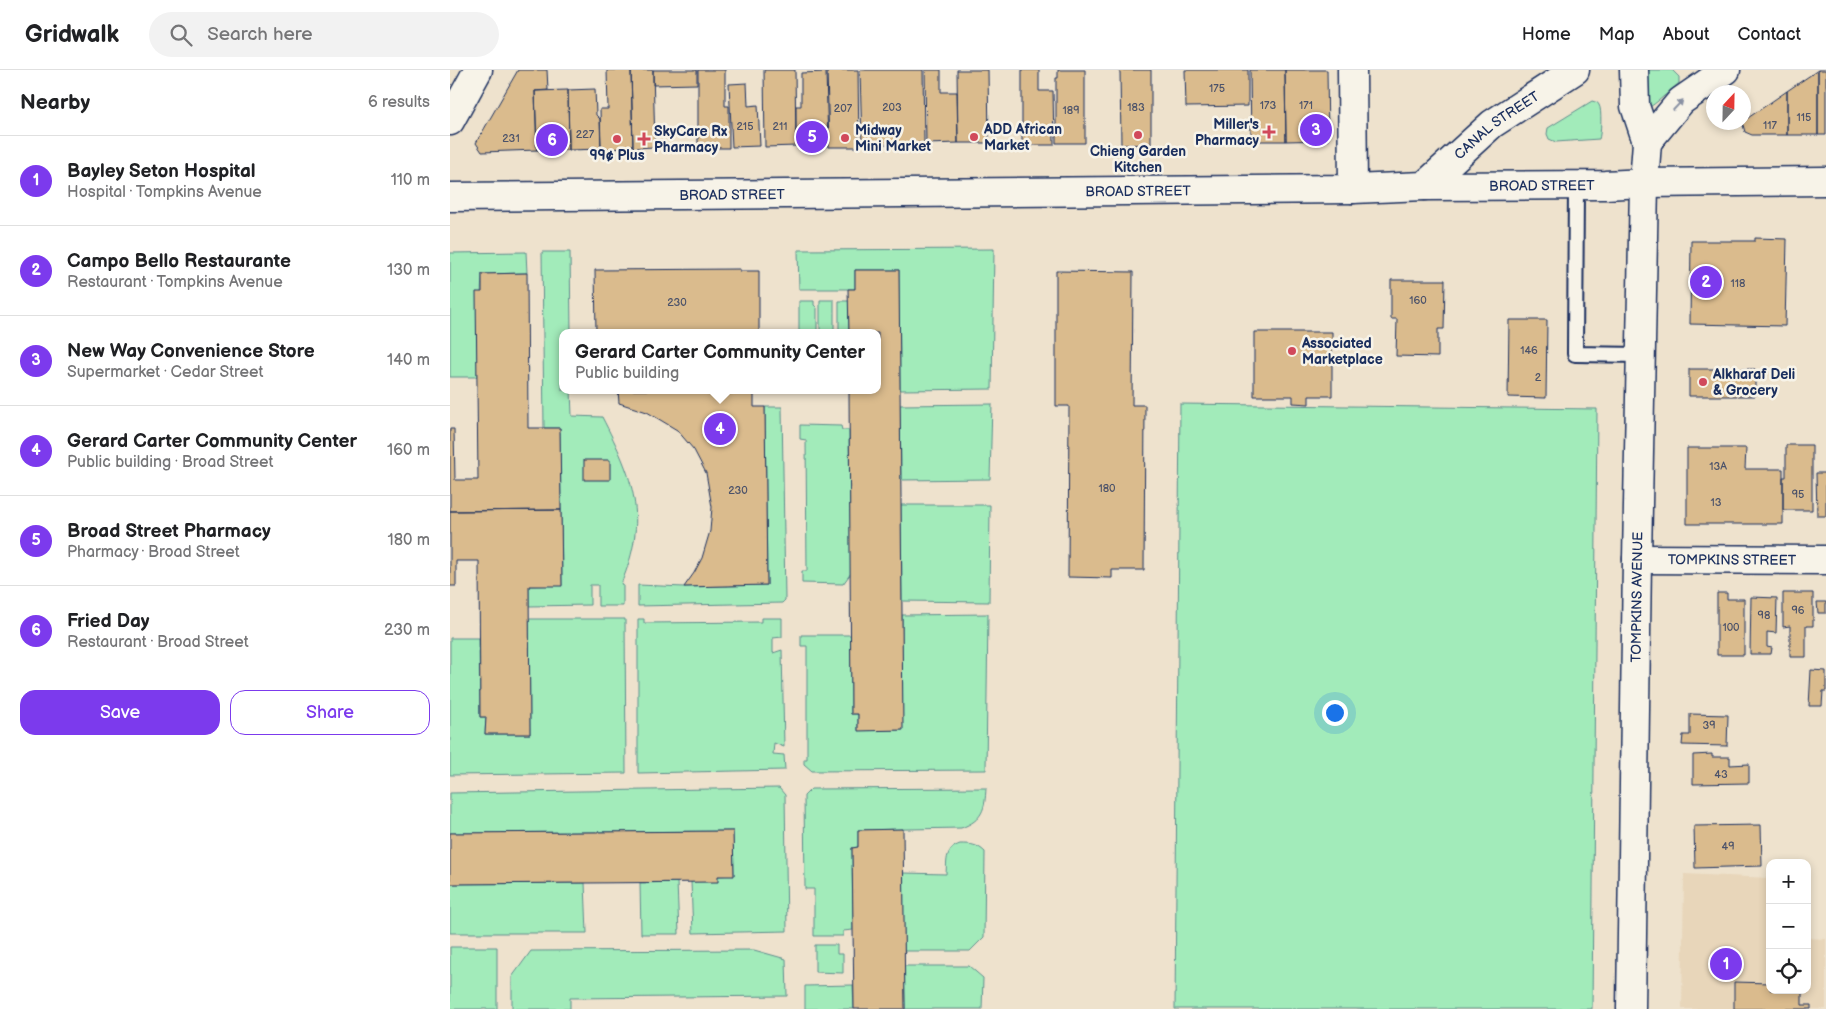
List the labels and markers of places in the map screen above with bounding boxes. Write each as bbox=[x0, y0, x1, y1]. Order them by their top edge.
pin: 3 bbox=[1300, 111, 1332, 149]
place label: Miller's Pharmacy bbox=[1195, 116, 1260, 149]
pin: 5 bbox=[796, 118, 828, 156]
pin: 6 bbox=[536, 121, 568, 159]
place label: ADD African Market bbox=[983, 121, 1062, 154]
place label: Midway Mini Market bbox=[855, 122, 931, 155]
place label: SkyCare Rx Pharmacy bbox=[654, 123, 728, 156]
marker: Miller's Pharmacy bbox=[1263, 126, 1275, 138]
marker: Chieng Garden Kitchen bbox=[1132, 129, 1144, 141]
marker: ADD African Market bbox=[968, 131, 980, 143]
marker: Midway Mini Market bbox=[839, 132, 851, 144]
marker: 99¢ Plus bbox=[611, 133, 623, 145]
marker: SkyCare Rx Pharmacy bbox=[638, 133, 650, 145]
place label: Chieng Garden Kitchen bbox=[1090, 143, 1186, 176]
place label: 99¢ Plus bbox=[589, 147, 645, 164]
pin: 2 bbox=[1690, 263, 1722, 301]
place label: Associated Marketplace bbox=[1301, 335, 1383, 368]
marker: Associated Marketplace bbox=[1286, 345, 1298, 357]
place label: Alkharaf Deli & Grocery bbox=[1712, 366, 1795, 399]
marker: Alkharaf Deli & Grocery bbox=[1697, 376, 1709, 388]
pin: 4 bbox=[704, 410, 736, 448]
pin: 1 bbox=[1710, 945, 1742, 983]

